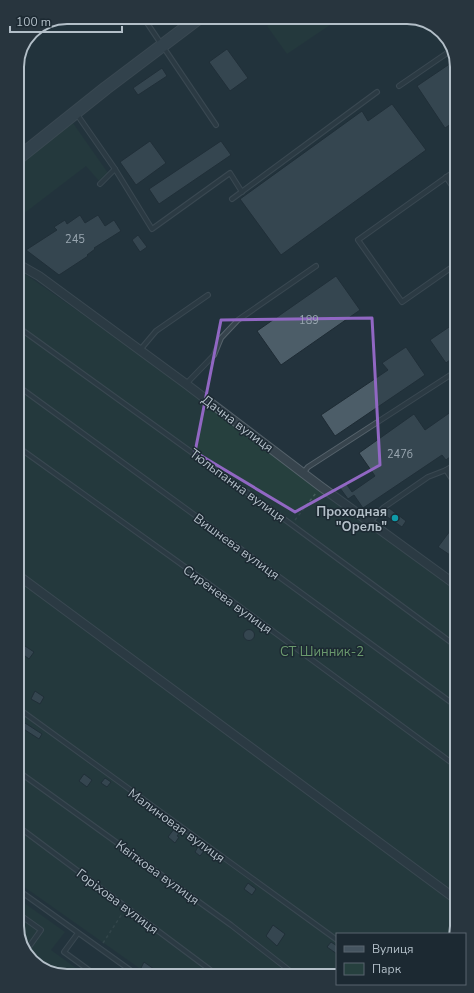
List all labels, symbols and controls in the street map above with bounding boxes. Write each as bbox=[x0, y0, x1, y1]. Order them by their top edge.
scale bar bbox=[10, 8, 122, 34]
text: 100 m bbox=[16, 14, 51, 30]
house number: 245 bbox=[65, 232, 85, 247]
house number: 189 bbox=[299, 313, 319, 328]
street label: Дачна вулиця bbox=[198, 391, 277, 457]
street label: Тюльпанна вулиця bbox=[186, 445, 289, 527]
house number: 247б bbox=[387, 447, 413, 462]
place label: Проходная "Орель" bbox=[316, 503, 387, 536]
street label: Вишнева вулиця bbox=[190, 509, 283, 584]
marker: Проходная "Орель" bbox=[390, 513, 400, 523]
street label: Сиренева вулиця bbox=[179, 561, 276, 638]
park label: СТ Шинник-2 bbox=[280, 643, 364, 661]
street label: Малиновая вулиця bbox=[124, 784, 229, 867]
street label: Квіткова вулиця bbox=[112, 836, 203, 909]
street label: Горіхова вулиця bbox=[73, 865, 162, 939]
legend bbox=[336, 933, 466, 985]
text: Вулиця bbox=[372, 941, 414, 957]
text: Парк bbox=[372, 961, 402, 977]

